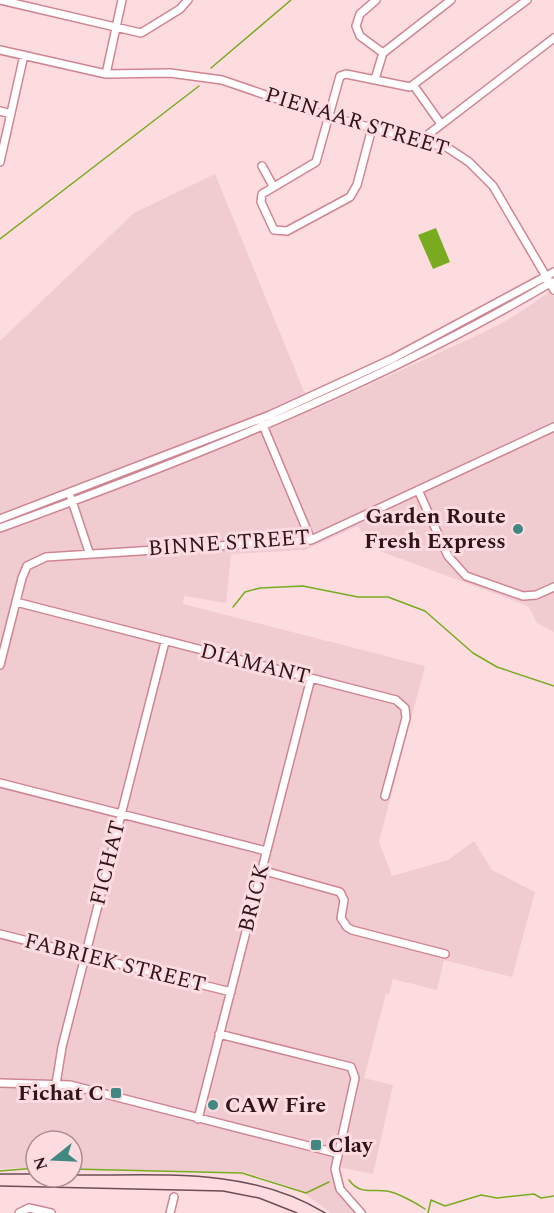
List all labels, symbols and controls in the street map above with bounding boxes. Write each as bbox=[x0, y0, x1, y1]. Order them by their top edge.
street label: PIENAAR STREET bbox=[261, 78, 453, 166]
place label: Garden Route Fresh Express bbox=[364, 500, 506, 558]
street label: BINNE STREET bbox=[147, 521, 311, 565]
marker: Garden Route Fresh Express bbox=[511, 522, 525, 536]
street label: DIAMANT bbox=[197, 634, 313, 694]
street label: FICHAT bbox=[82, 817, 134, 909]
street label: BRICK bbox=[230, 860, 278, 936]
street label: FABRIEK STREET bbox=[21, 925, 209, 1001]
place label: Fichat C bbox=[18, 1077, 104, 1110]
marker: Fichat C bbox=[109, 1086, 123, 1100]
place label: CAW Fire bbox=[225, 1089, 326, 1122]
marker: CAW Fire bbox=[206, 1098, 220, 1112]
north arrow bbox=[24, 1129, 84, 1189]
place label: Clay bbox=[328, 1129, 374, 1162]
marker: Clay bbox=[309, 1138, 323, 1152]
text: N bbox=[27, 1153, 54, 1173]

